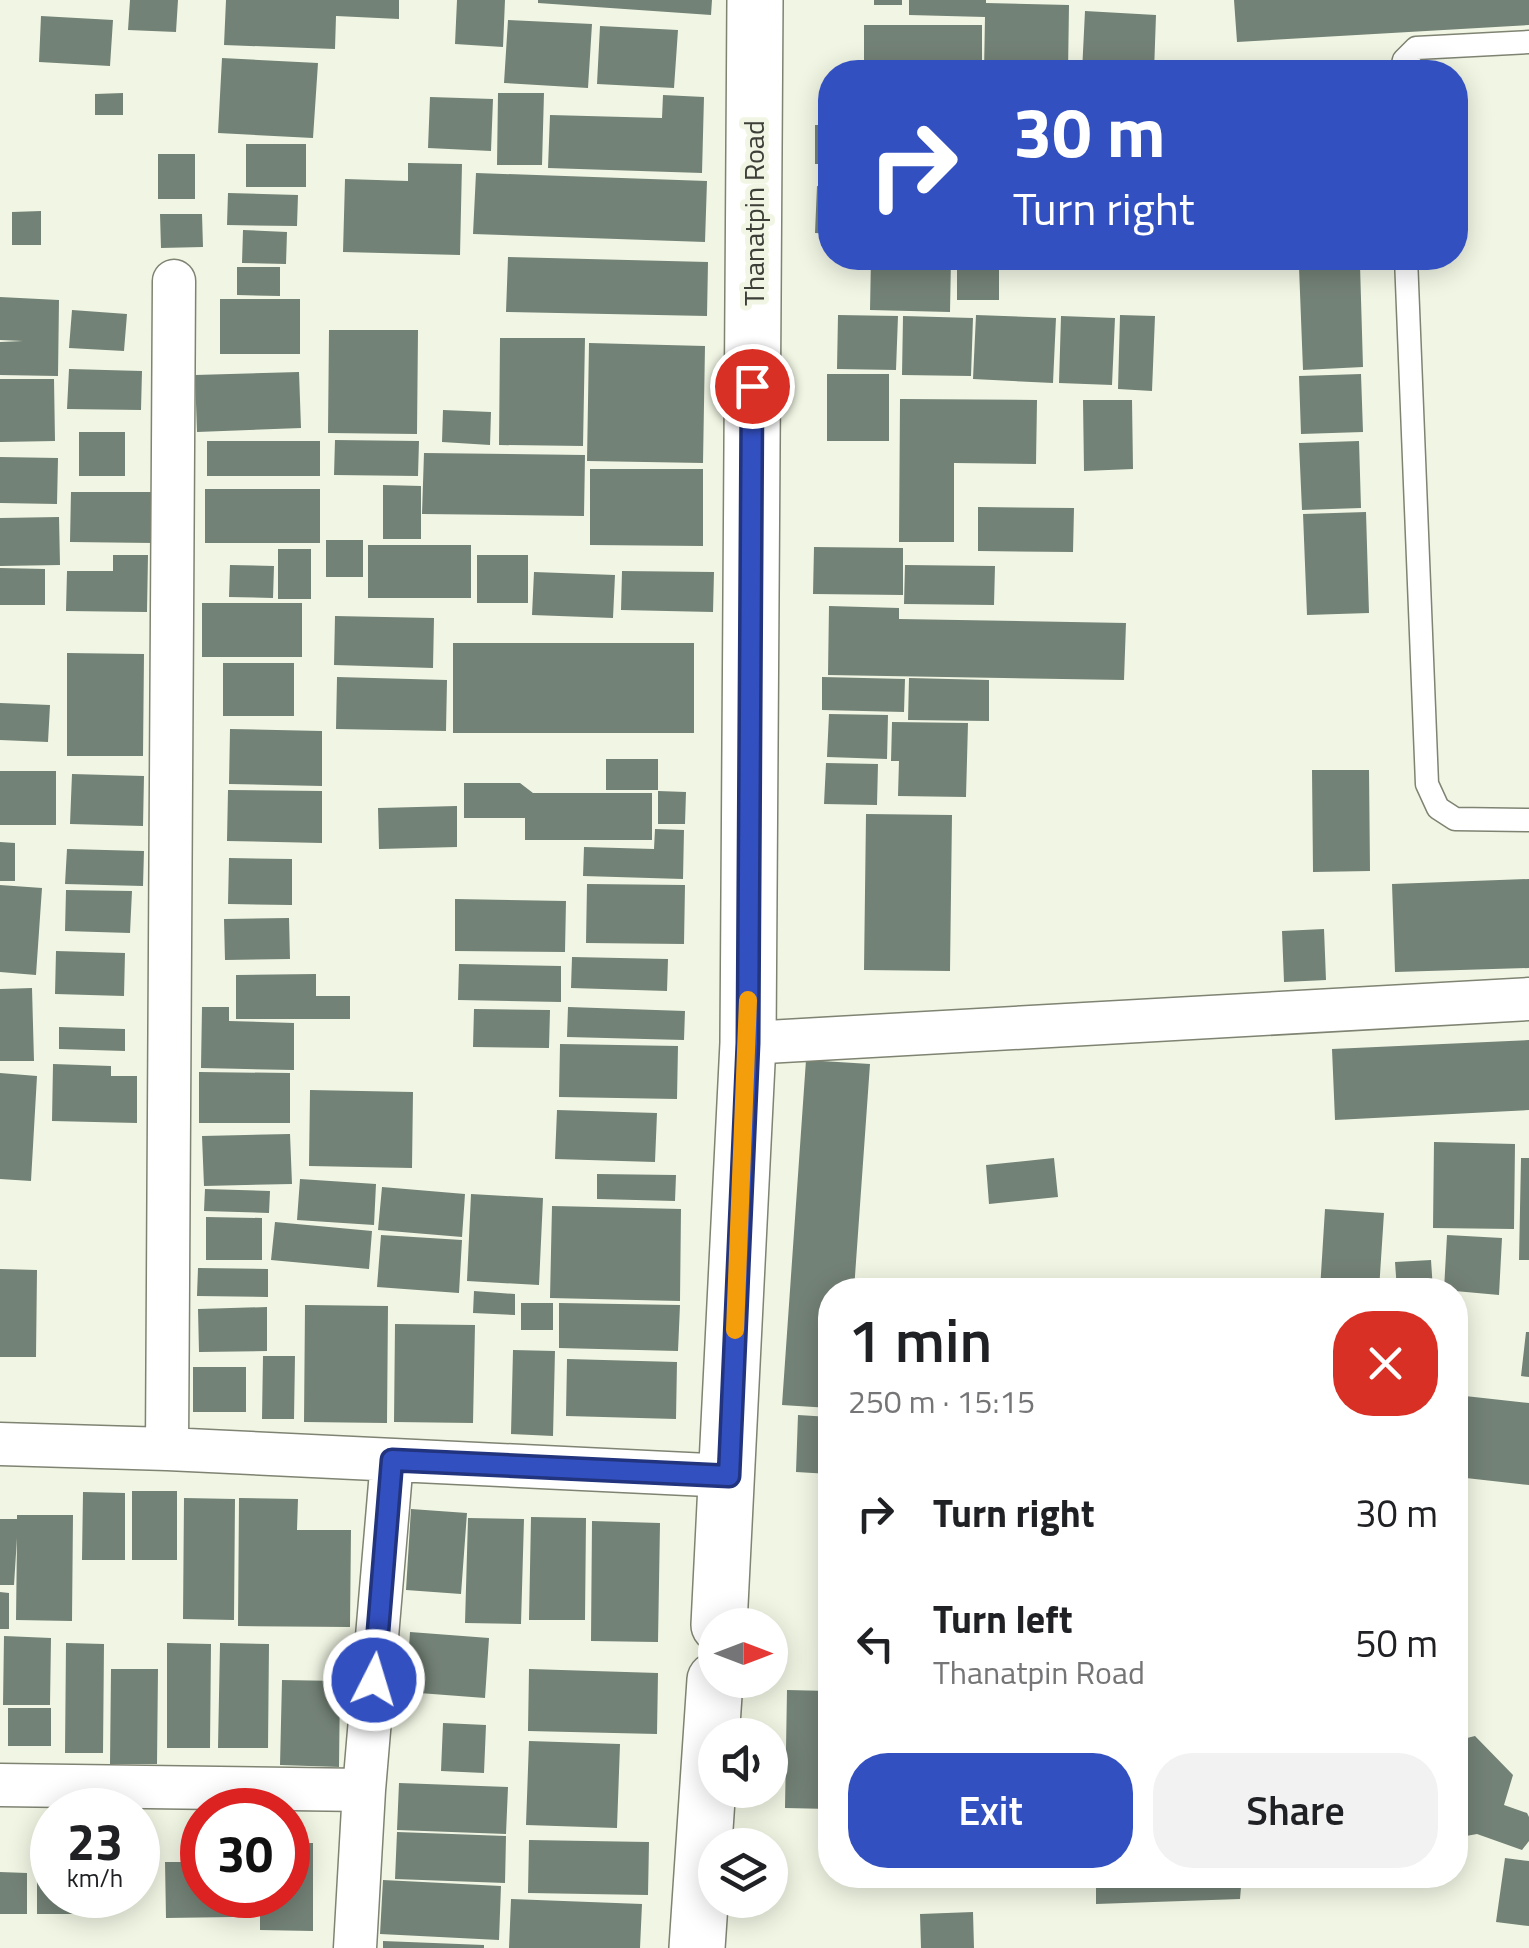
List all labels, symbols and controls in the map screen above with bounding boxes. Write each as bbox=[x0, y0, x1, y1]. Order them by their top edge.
text: 30 m bbox=[1013, 78, 1166, 184]
icon: right bbox=[848, 100, 978, 230]
street label: Thanatpin Road bbox=[732, 120, 775, 306]
text: Turn right bbox=[1013, 174, 1195, 242]
pin bbox=[710, 344, 795, 429]
icon: arrive bbox=[725, 359, 780, 414]
text: 1 min bbox=[848, 1294, 992, 1385]
button: close bbox=[1333, 1311, 1438, 1416]
text: 250 m · 15:15 bbox=[848, 1377, 1035, 1425]
text: Turn right bbox=[933, 1484, 1095, 1542]
text: 30 m bbox=[1355, 1484, 1438, 1542]
icon: right bbox=[848, 1486, 903, 1541]
text: Turn left bbox=[933, 1590, 1073, 1648]
north arrow bbox=[698, 1608, 788, 1698]
map controls bbox=[698, 1608, 788, 1918]
text: 50 m bbox=[1355, 1614, 1438, 1672]
icon: left bbox=[848, 1616, 903, 1671]
position arrow bbox=[322, 1628, 426, 1732]
text: Thanatpin Road bbox=[933, 1648, 1145, 1696]
button: sound bbox=[698, 1718, 788, 1808]
button: Exit bbox=[848, 1753, 1133, 1868]
button: Share bbox=[1153, 1753, 1438, 1868]
speed limit sign: 30 bbox=[180, 1788, 310, 1918]
text: 23 bbox=[67, 1803, 123, 1879]
button: layers bbox=[698, 1828, 788, 1918]
text: km/h bbox=[67, 1859, 123, 1897]

